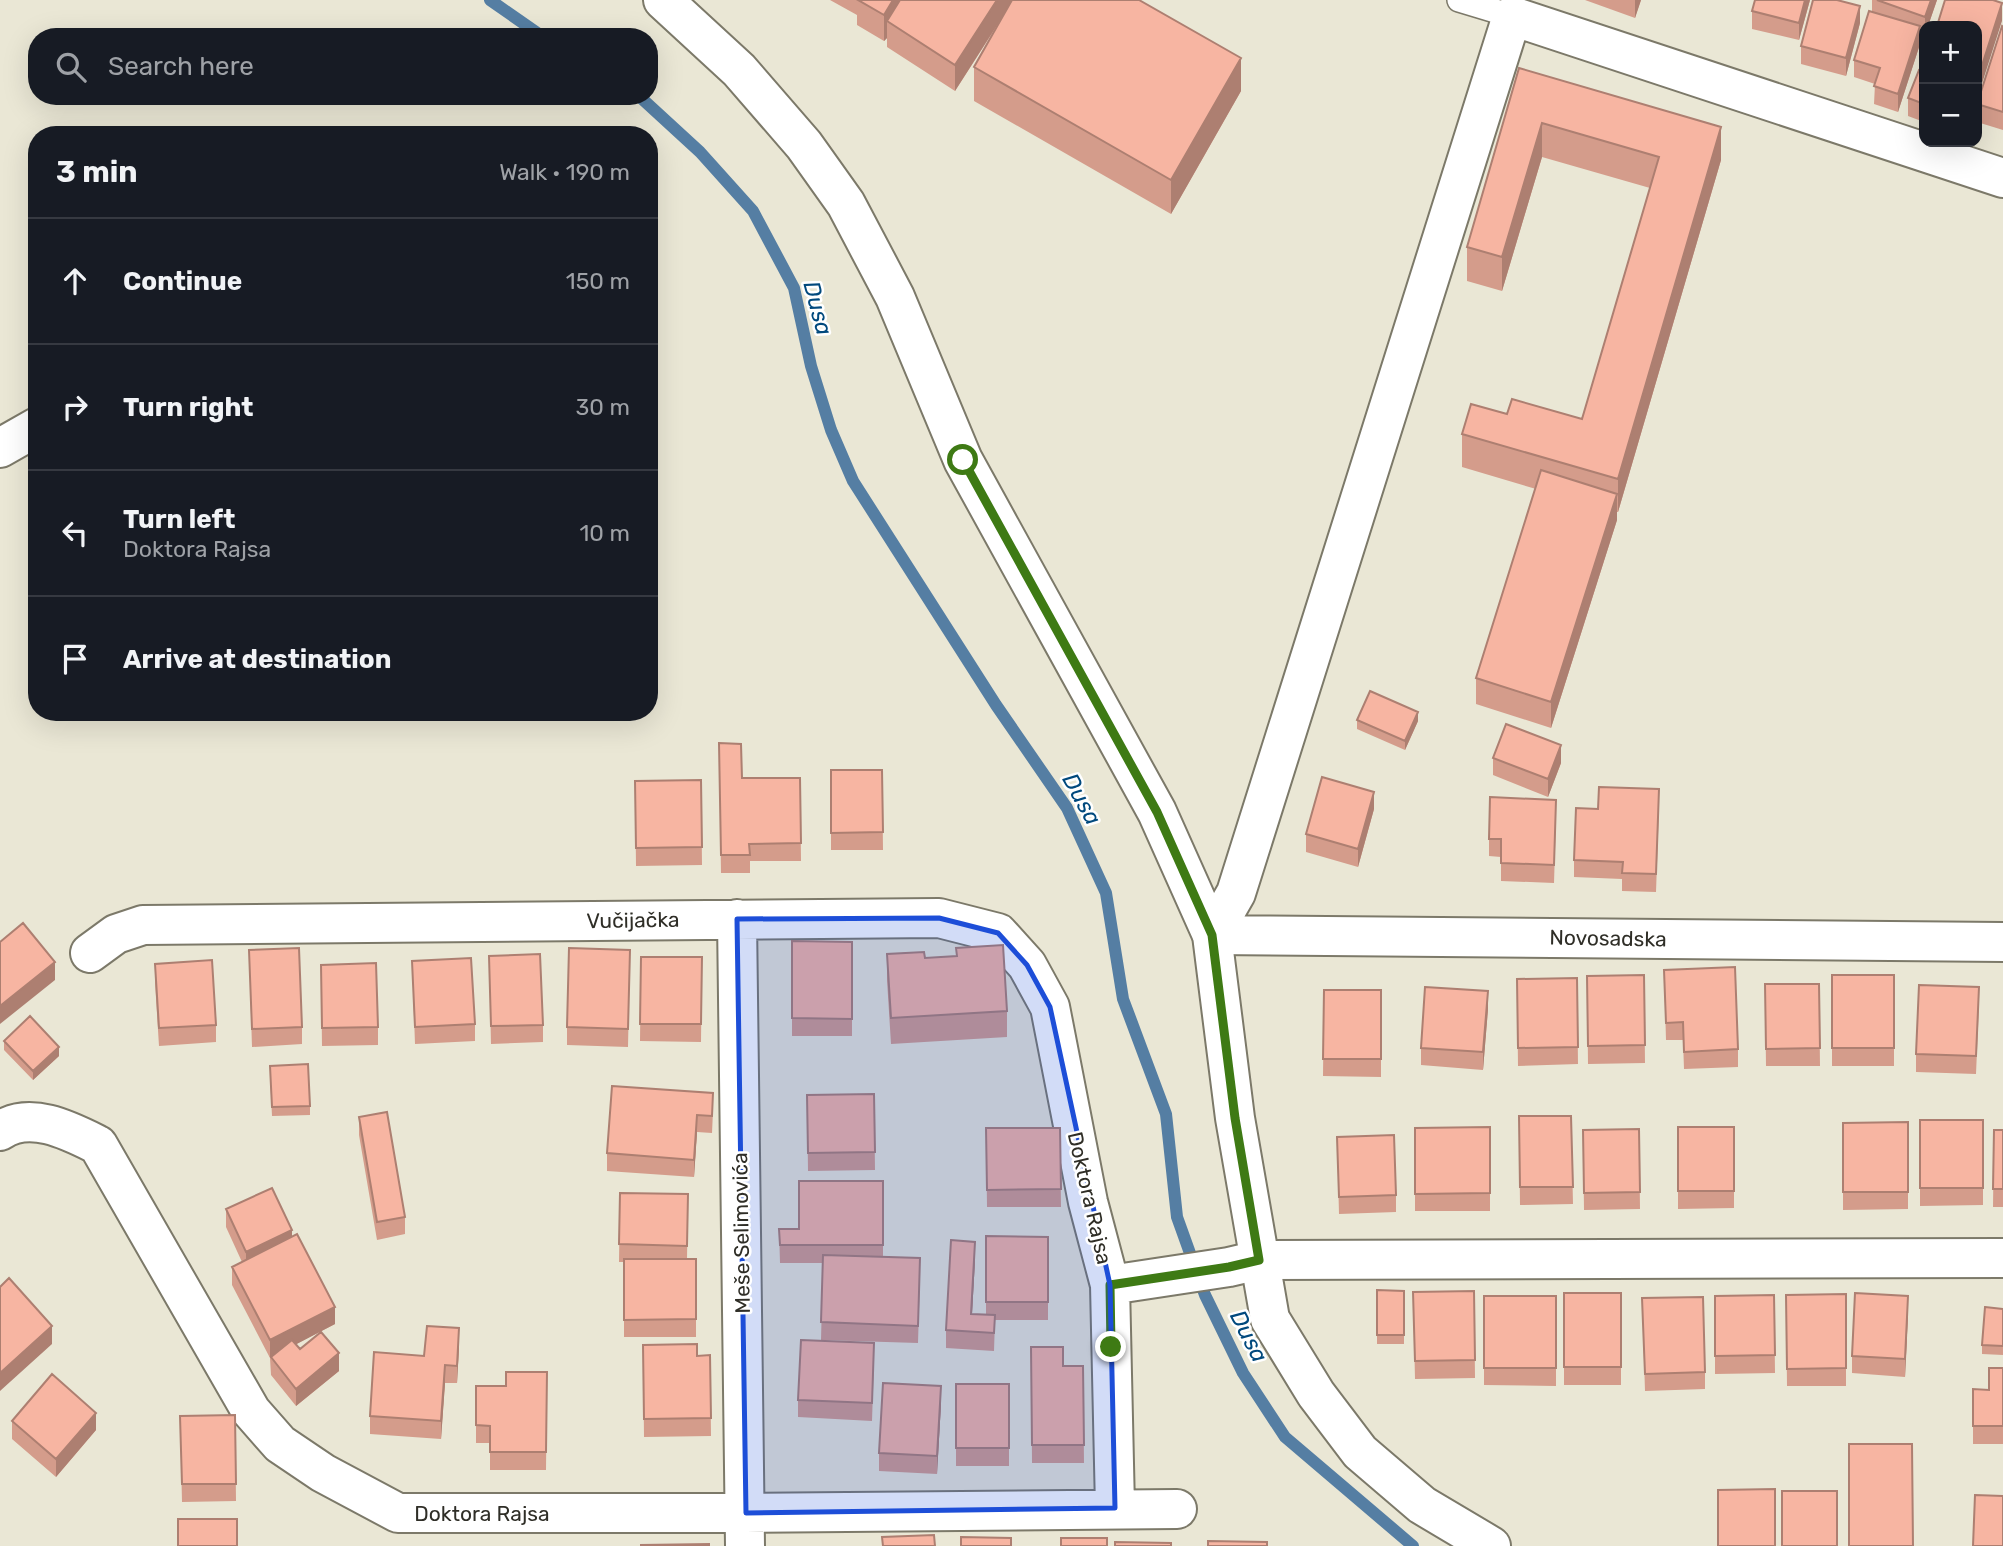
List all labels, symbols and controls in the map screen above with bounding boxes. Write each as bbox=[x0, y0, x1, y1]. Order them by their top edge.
map controls bbox=[1919, 21, 1982, 147]
button: + bbox=[1919, 21, 1982, 84]
search box bbox=[28, 28, 658, 105]
icon: search bbox=[52, 48, 90, 86]
text: Search here bbox=[108, 51, 254, 82]
button: − bbox=[1919, 84, 1982, 147]
text: 3 min bbox=[56, 154, 138, 190]
text: Walk · 190 m bbox=[499, 158, 630, 186]
icon: ahead bbox=[56, 262, 94, 300]
text: Continue bbox=[123, 266, 242, 297]
text: 150 m bbox=[566, 267, 630, 295]
water label: Dusa bbox=[797, 278, 839, 338]
icon: right bbox=[56, 388, 94, 426]
text: Turn right bbox=[123, 392, 253, 423]
text: 30 m bbox=[575, 393, 630, 421]
route start bbox=[947, 444, 978, 475]
text: Turn left bbox=[123, 504, 235, 535]
icon: left bbox=[56, 514, 94, 552]
text: 10 m bbox=[579, 519, 630, 547]
text: Doktora Rajsa bbox=[123, 535, 271, 563]
icon: arrive bbox=[56, 640, 94, 678]
text: Arrive at destination bbox=[123, 644, 391, 675]
water label: Dusa bbox=[1056, 768, 1108, 830]
street label: Vučijačka bbox=[586, 907, 680, 933]
street label: Novosadska bbox=[1549, 924, 1667, 952]
street label: Doktora Rajsa bbox=[1063, 1129, 1117, 1267]
street label: Meše Selimovića bbox=[727, 1152, 755, 1314]
water label: Dusa bbox=[1224, 1305, 1274, 1367]
route end bbox=[1095, 1331, 1126, 1362]
street label: Doktora Rajsa bbox=[414, 1501, 550, 1526]

